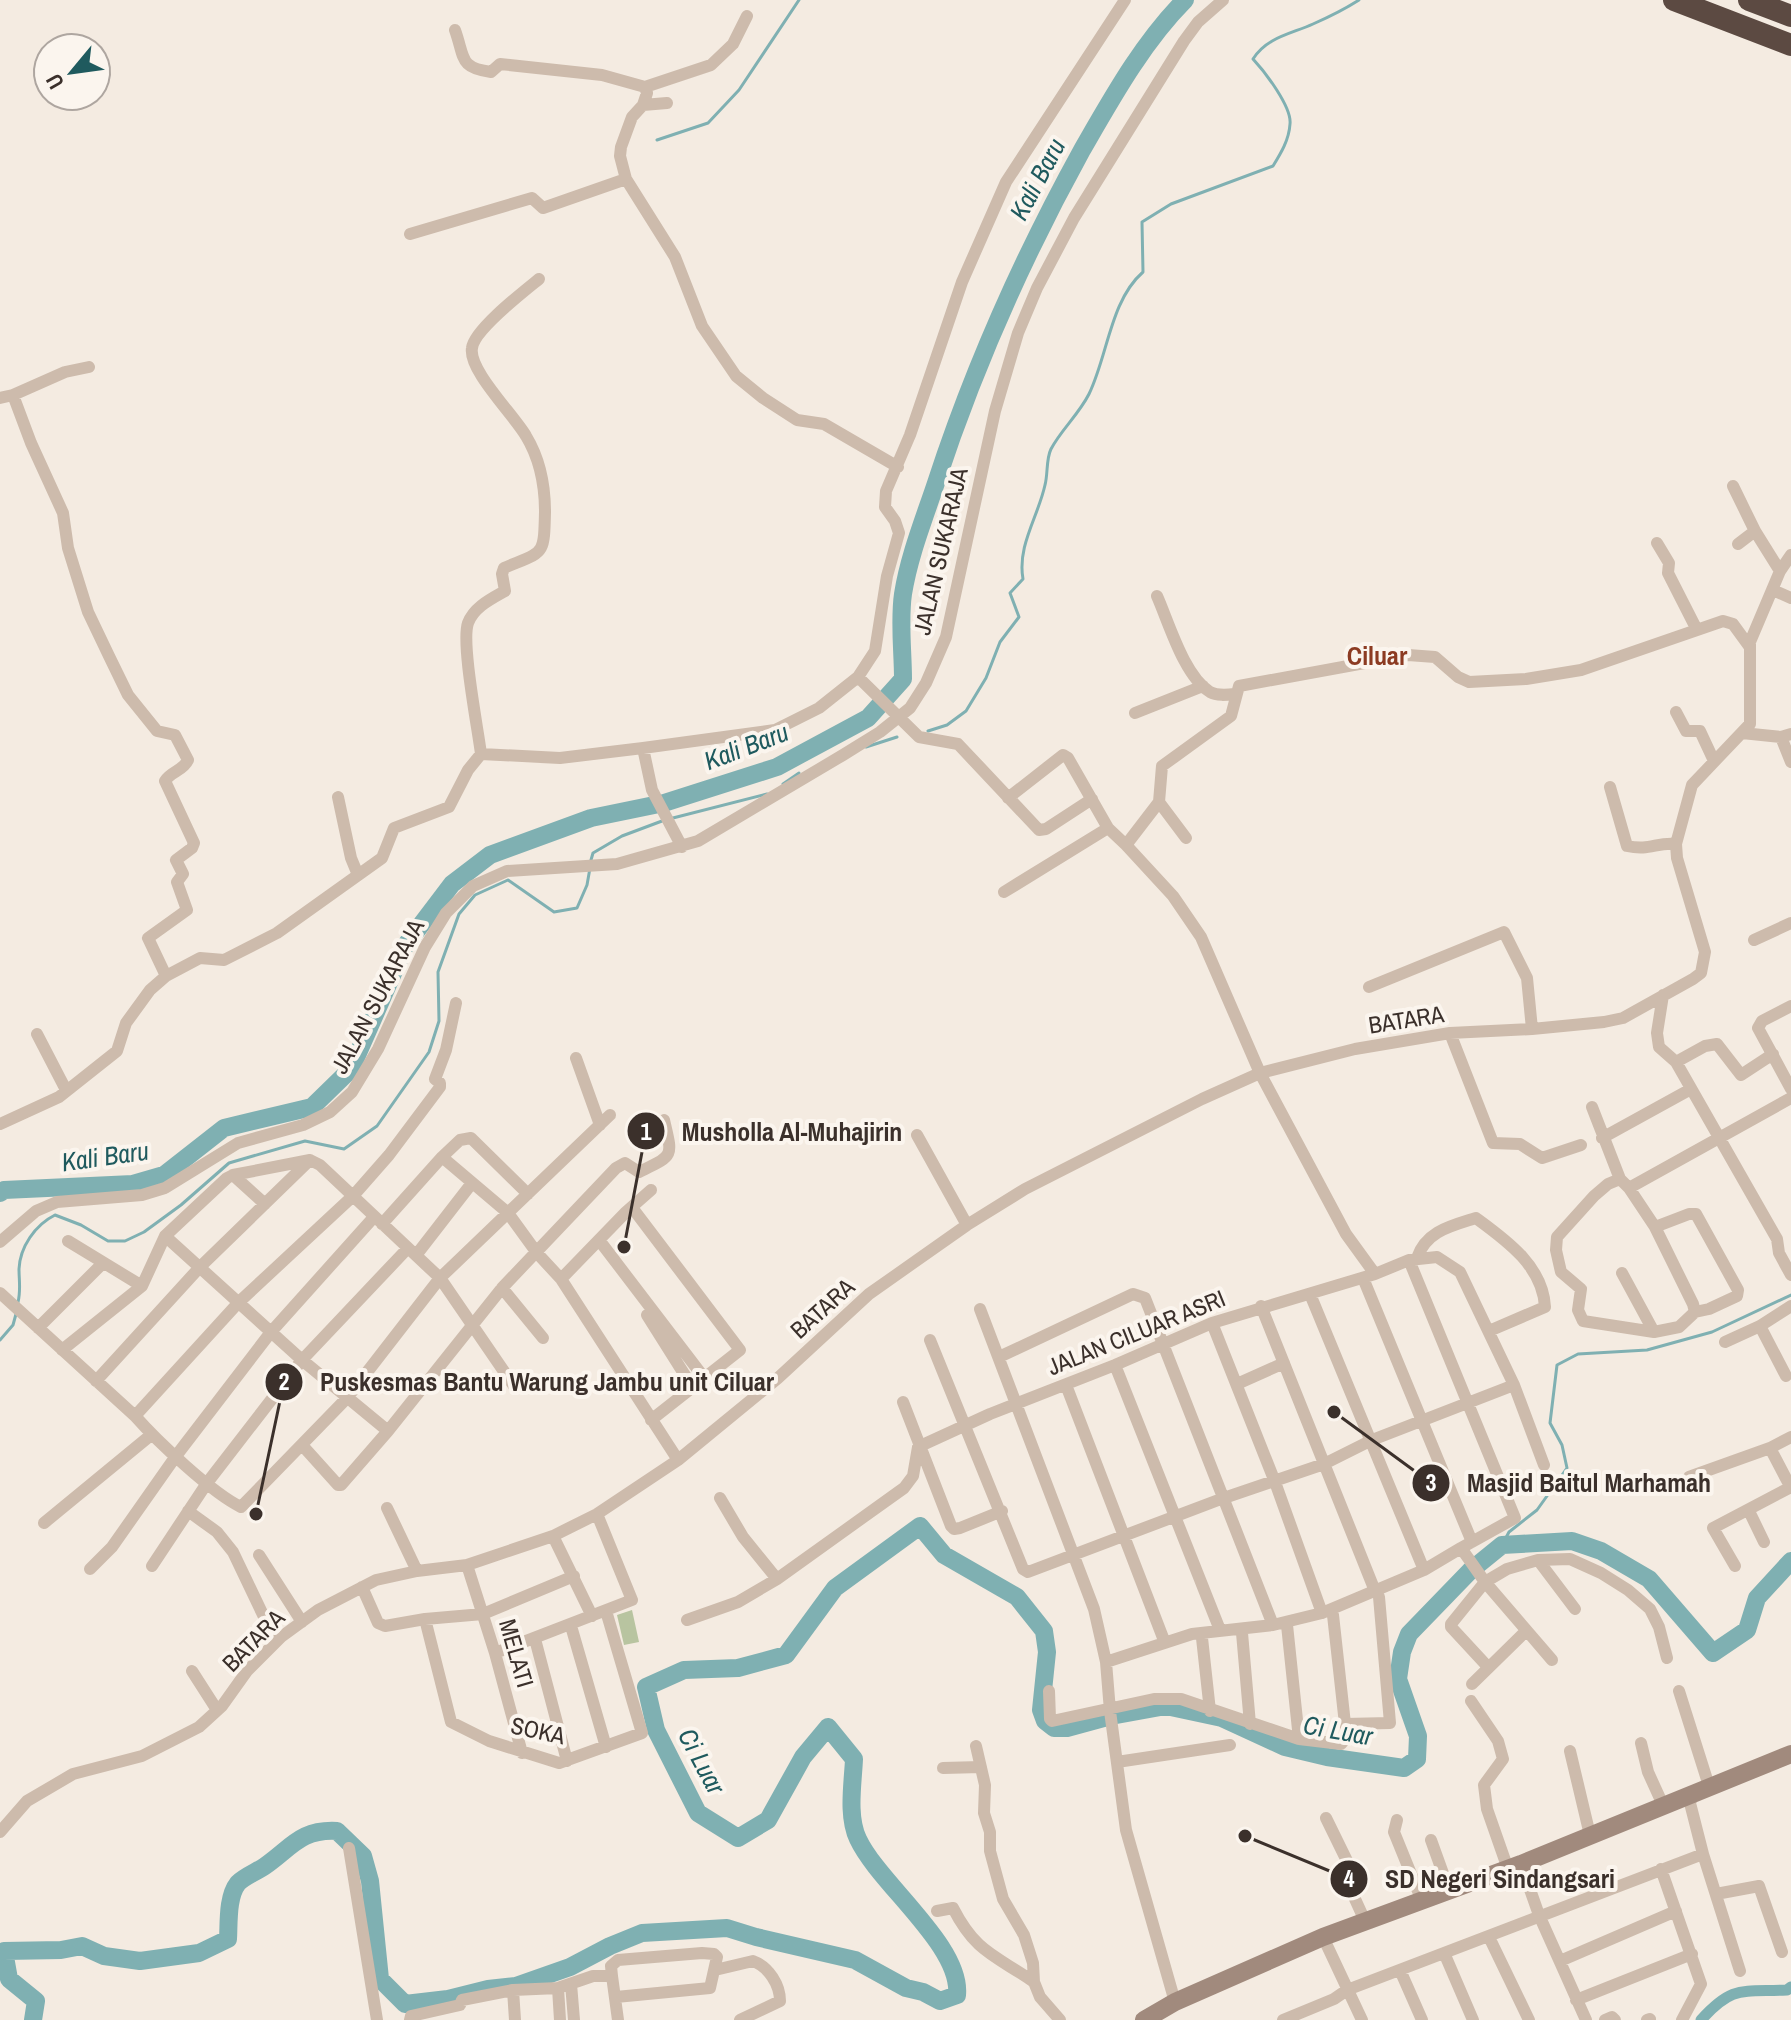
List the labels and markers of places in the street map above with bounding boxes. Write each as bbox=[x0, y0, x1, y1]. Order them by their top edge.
callout: Musholla Al-Muhajirin bbox=[626, 1106, 919, 1156]
callout: Puskesmas Bantu Warung Jambu unit Ciluar bbox=[264, 1357, 790, 1407]
callout: Masjid Baitul Marhamah bbox=[1411, 1458, 1727, 1508]
callout: SD Negeri Sindangsari bbox=[1329, 1854, 1631, 1904]

